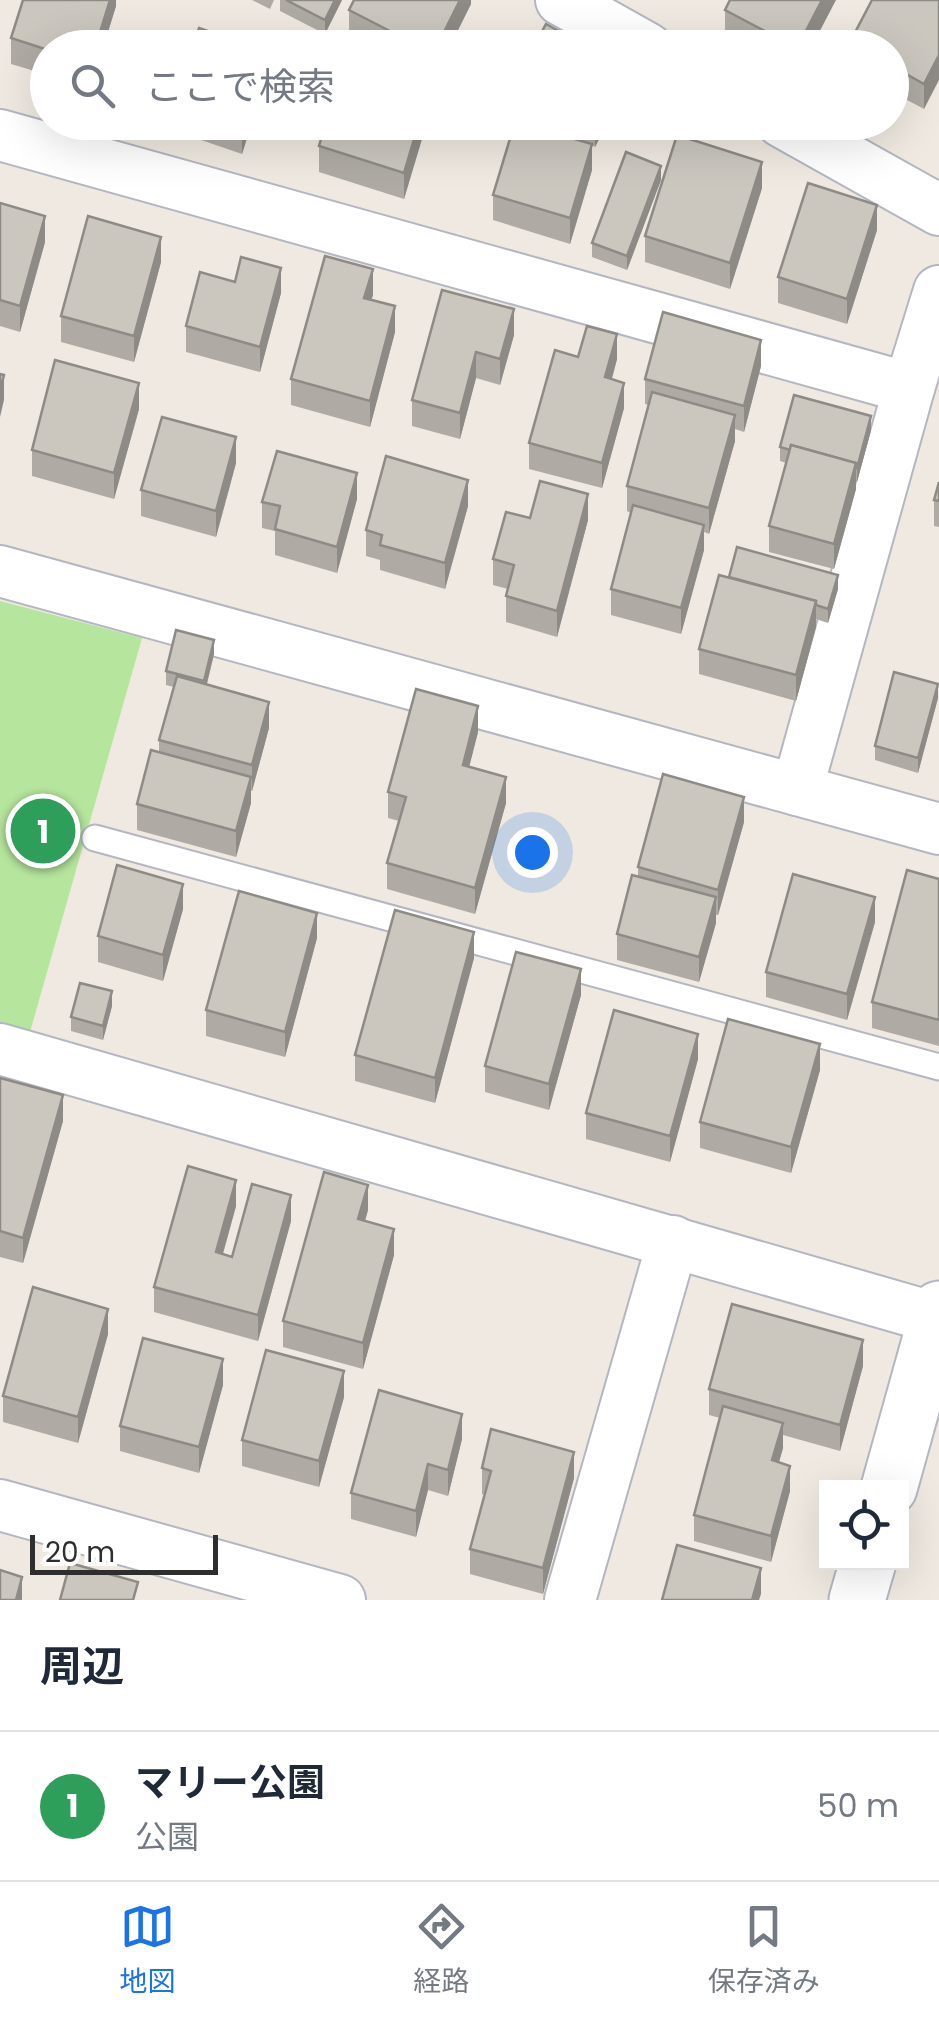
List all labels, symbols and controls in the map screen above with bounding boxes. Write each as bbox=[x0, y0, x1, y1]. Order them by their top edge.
search box bbox=[30, 30, 909, 140]
icon: search bbox=[65, 58, 120, 113]
text: ここで検索 bbox=[145, 60, 335, 113]
pin: 1 bbox=[10, 794, 76, 868]
your location bbox=[507, 827, 558, 878]
map controls bbox=[819, 1480, 909, 1570]
button: locate bbox=[819, 1480, 909, 1570]
scale bar bbox=[30, 1530, 218, 1574]
text: 20 m bbox=[45, 1533, 115, 1572]
text: 周辺 bbox=[40, 1637, 124, 1696]
text: マリー公園 bbox=[135, 1756, 325, 1809]
text: 1 bbox=[66, 1783, 79, 1828]
text: 50 m bbox=[817, 1783, 899, 1828]
text: 公園 bbox=[135, 1814, 199, 1859]
tab: 地図 bbox=[119, 1899, 175, 2003]
tab: 経路 bbox=[413, 1899, 470, 2003]
tab: 保存済み bbox=[708, 1899, 820, 2003]

